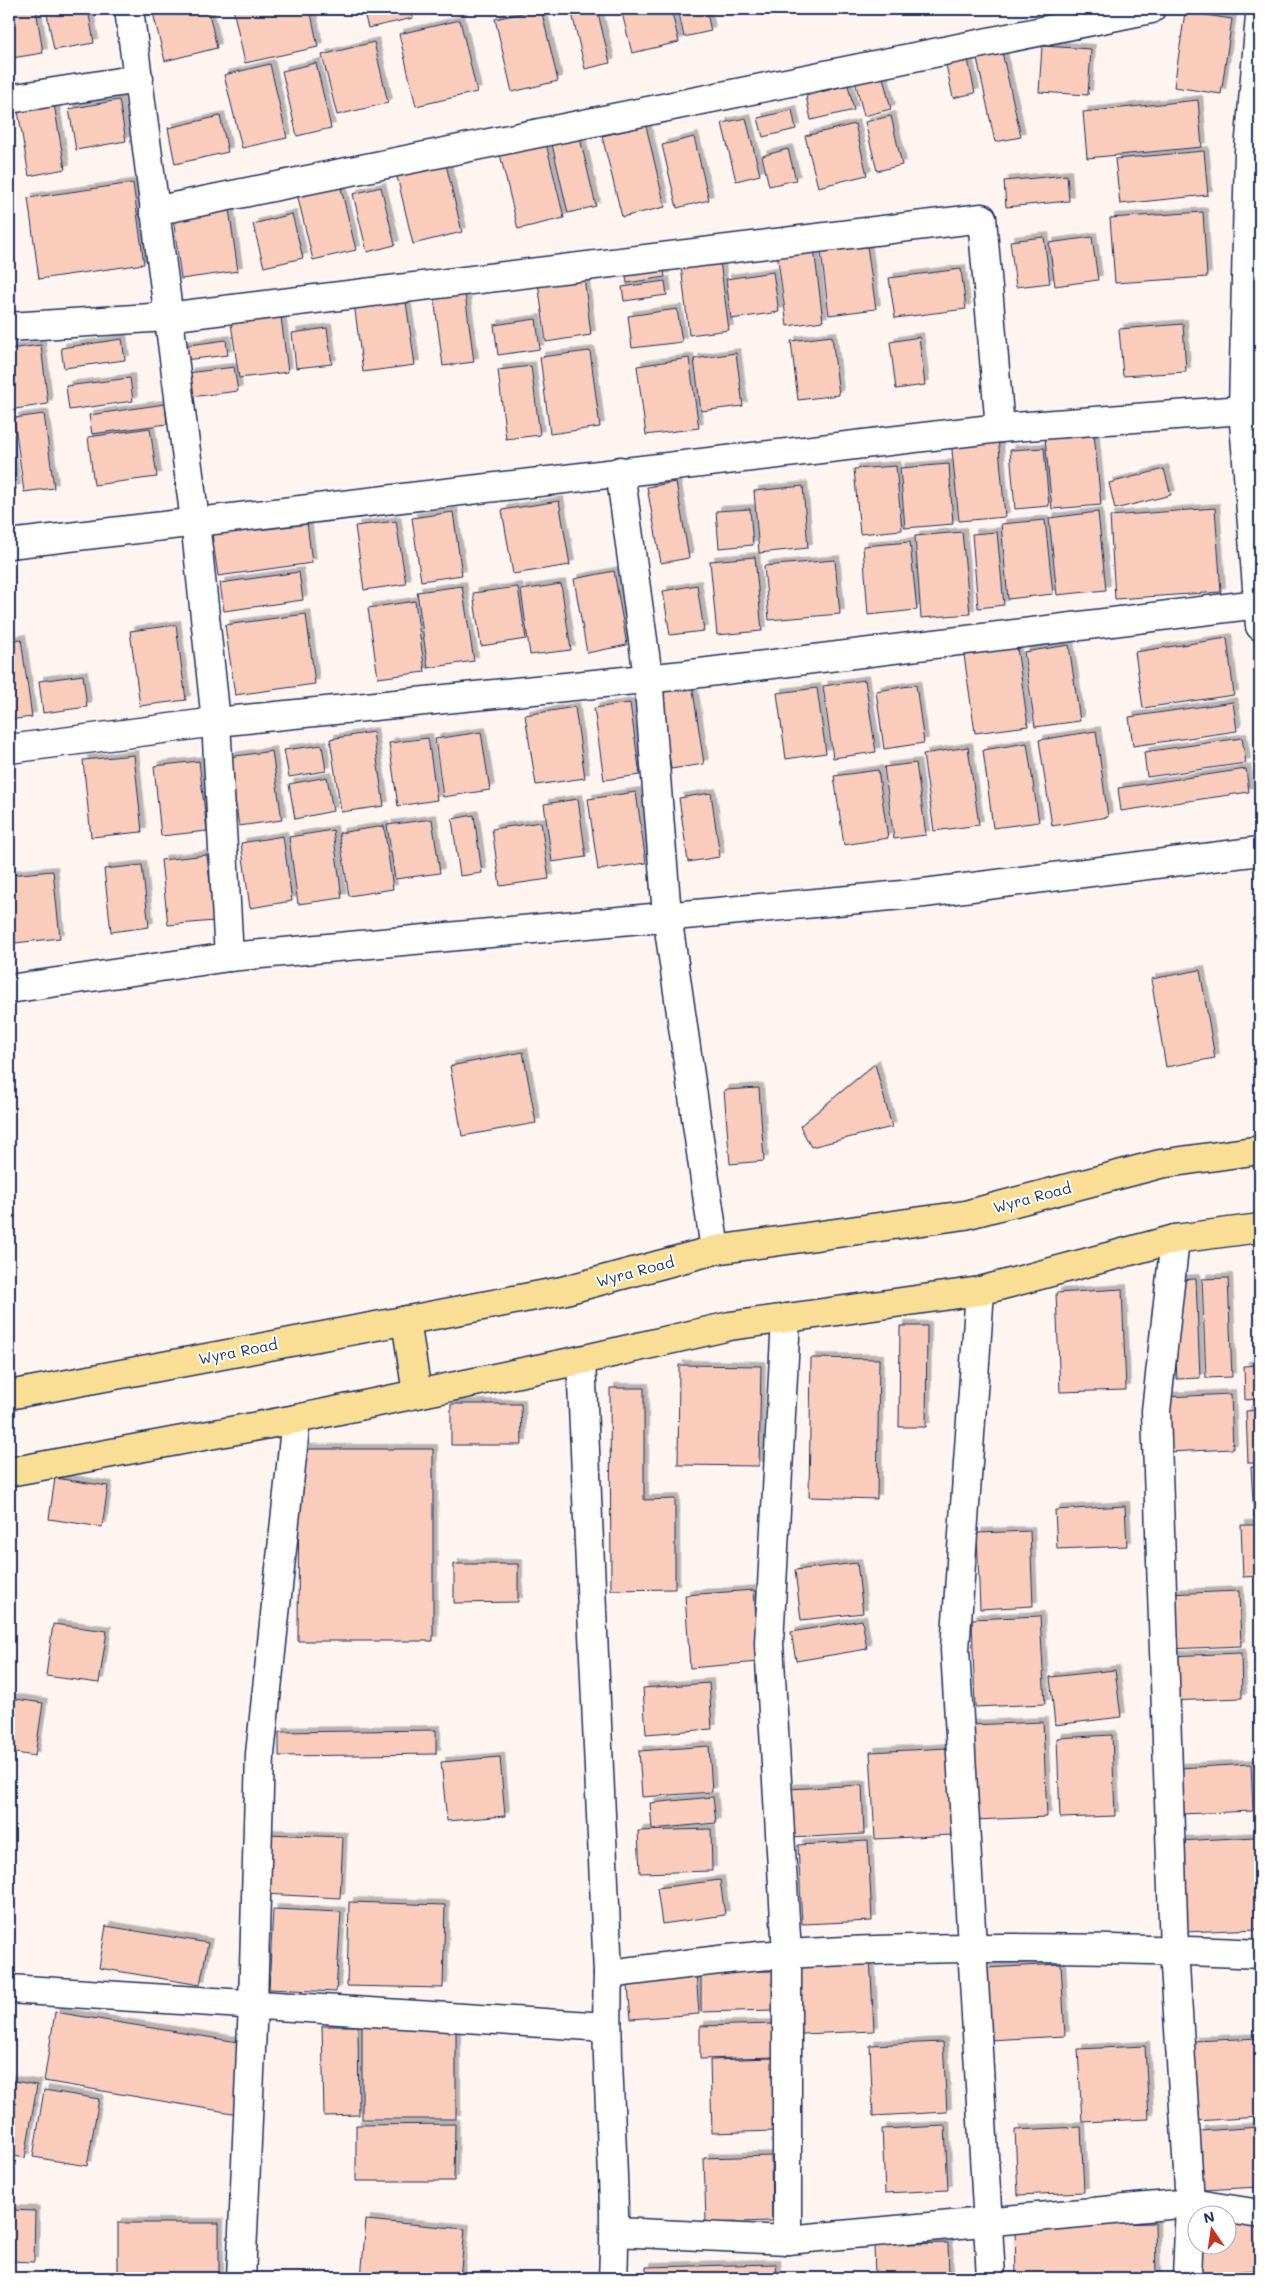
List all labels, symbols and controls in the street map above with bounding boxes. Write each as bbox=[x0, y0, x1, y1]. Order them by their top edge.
street label: Wyra Road bbox=[991, 1177, 1073, 1217]
street label: Wyra Road bbox=[594, 1251, 676, 1291]
street label: Wyra Road bbox=[197, 1334, 279, 1368]
north arrow bbox=[1186, 2204, 1236, 2254]
text: N bbox=[1202, 2206, 1216, 2227]

